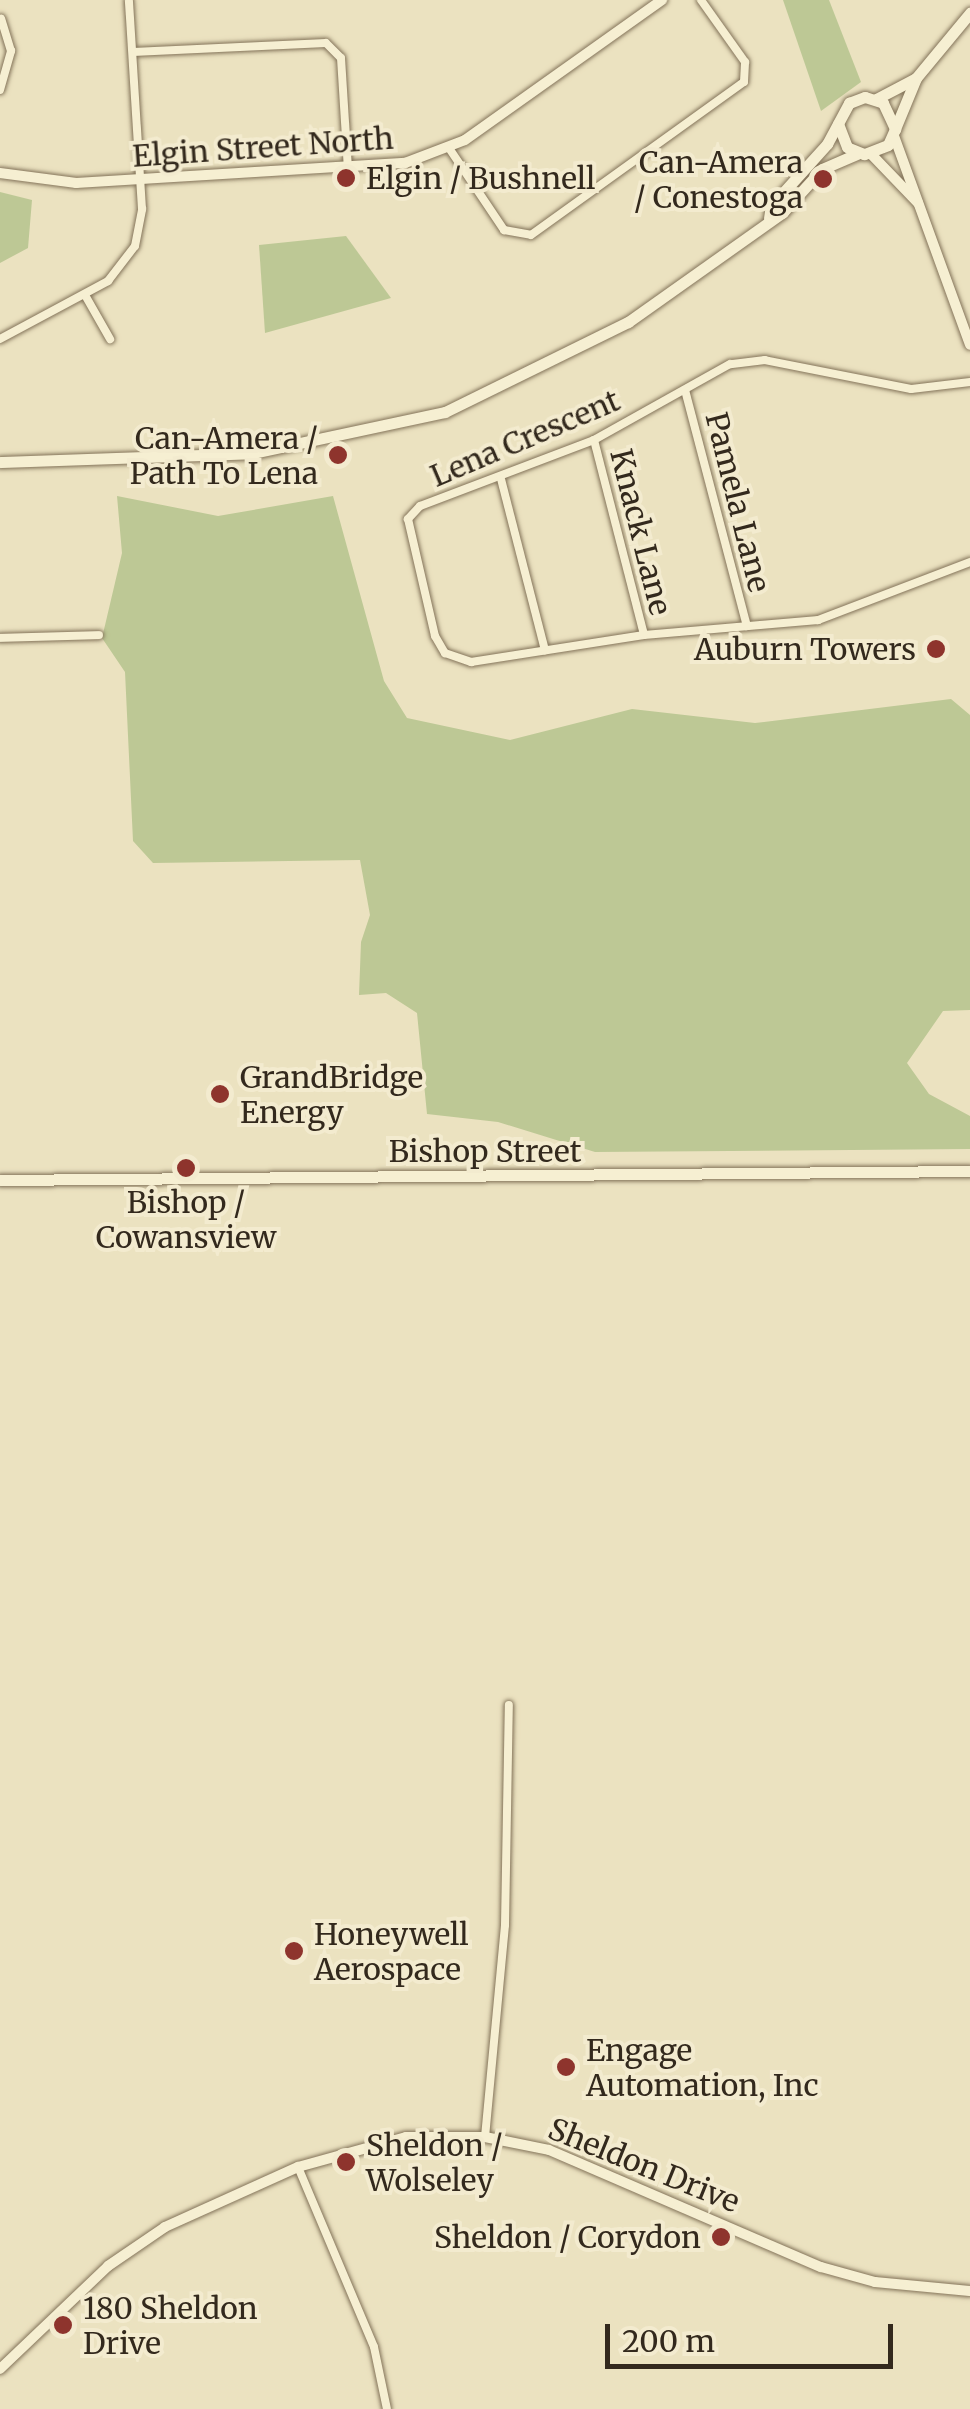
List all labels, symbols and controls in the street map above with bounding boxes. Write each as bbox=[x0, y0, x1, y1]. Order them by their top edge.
street label: Elgin Street North bbox=[131, 120, 395, 174]
place label: Can-Amera / Conestoga bbox=[634, 144, 803, 214]
place label: Elgin / Bushnell bbox=[366, 160, 595, 196]
marker: Elgin / Bushnell bbox=[335, 167, 357, 189]
marker: Can-Amera / Conestoga bbox=[812, 168, 834, 190]
street label: Lena Crescent bbox=[425, 382, 625, 494]
street label: Pamela Lane bbox=[698, 408, 778, 596]
place label: Can-Amera / Path To Lena bbox=[130, 420, 318, 490]
marker: Can-Amera / Path To Lena bbox=[327, 444, 349, 466]
street label: Knack Lane bbox=[603, 445, 679, 619]
place label: Auburn Towers bbox=[694, 631, 916, 667]
marker: Auburn Towers bbox=[925, 638, 947, 660]
place label: GrandBridge Energy bbox=[240, 1059, 423, 1130]
marker: GrandBridge Energy bbox=[209, 1083, 231, 1105]
street label: Bishop Street bbox=[389, 1133, 581, 1169]
marker: Bishop / Cowansview bbox=[175, 1157, 197, 1179]
place label: Bishop / Cowansview bbox=[96, 1184, 276, 1254]
place label: Honeywell Aerospace bbox=[314, 1916, 469, 1986]
marker: Honeywell Aerospace bbox=[283, 1940, 305, 1962]
place label: Engage Automation, Inc bbox=[586, 2032, 819, 2102]
marker: Engage Automation, Inc bbox=[555, 2056, 577, 2078]
street label: Sheldon Drive bbox=[543, 2110, 745, 2220]
place label: Sheldon / Wolseley bbox=[366, 2127, 503, 2198]
marker: Sheldon / Wolseley bbox=[335, 2151, 357, 2173]
place label: Sheldon / Corydon bbox=[434, 2219, 701, 2255]
marker: Sheldon / Corydon bbox=[710, 2226, 732, 2248]
place label: 180 Sheldon Drive bbox=[83, 2290, 258, 2360]
scale bar bbox=[610, 2304, 898, 2366]
marker: 180 Sheldon Drive bbox=[52, 2314, 74, 2336]
text: 200 m bbox=[622, 2322, 715, 2360]

